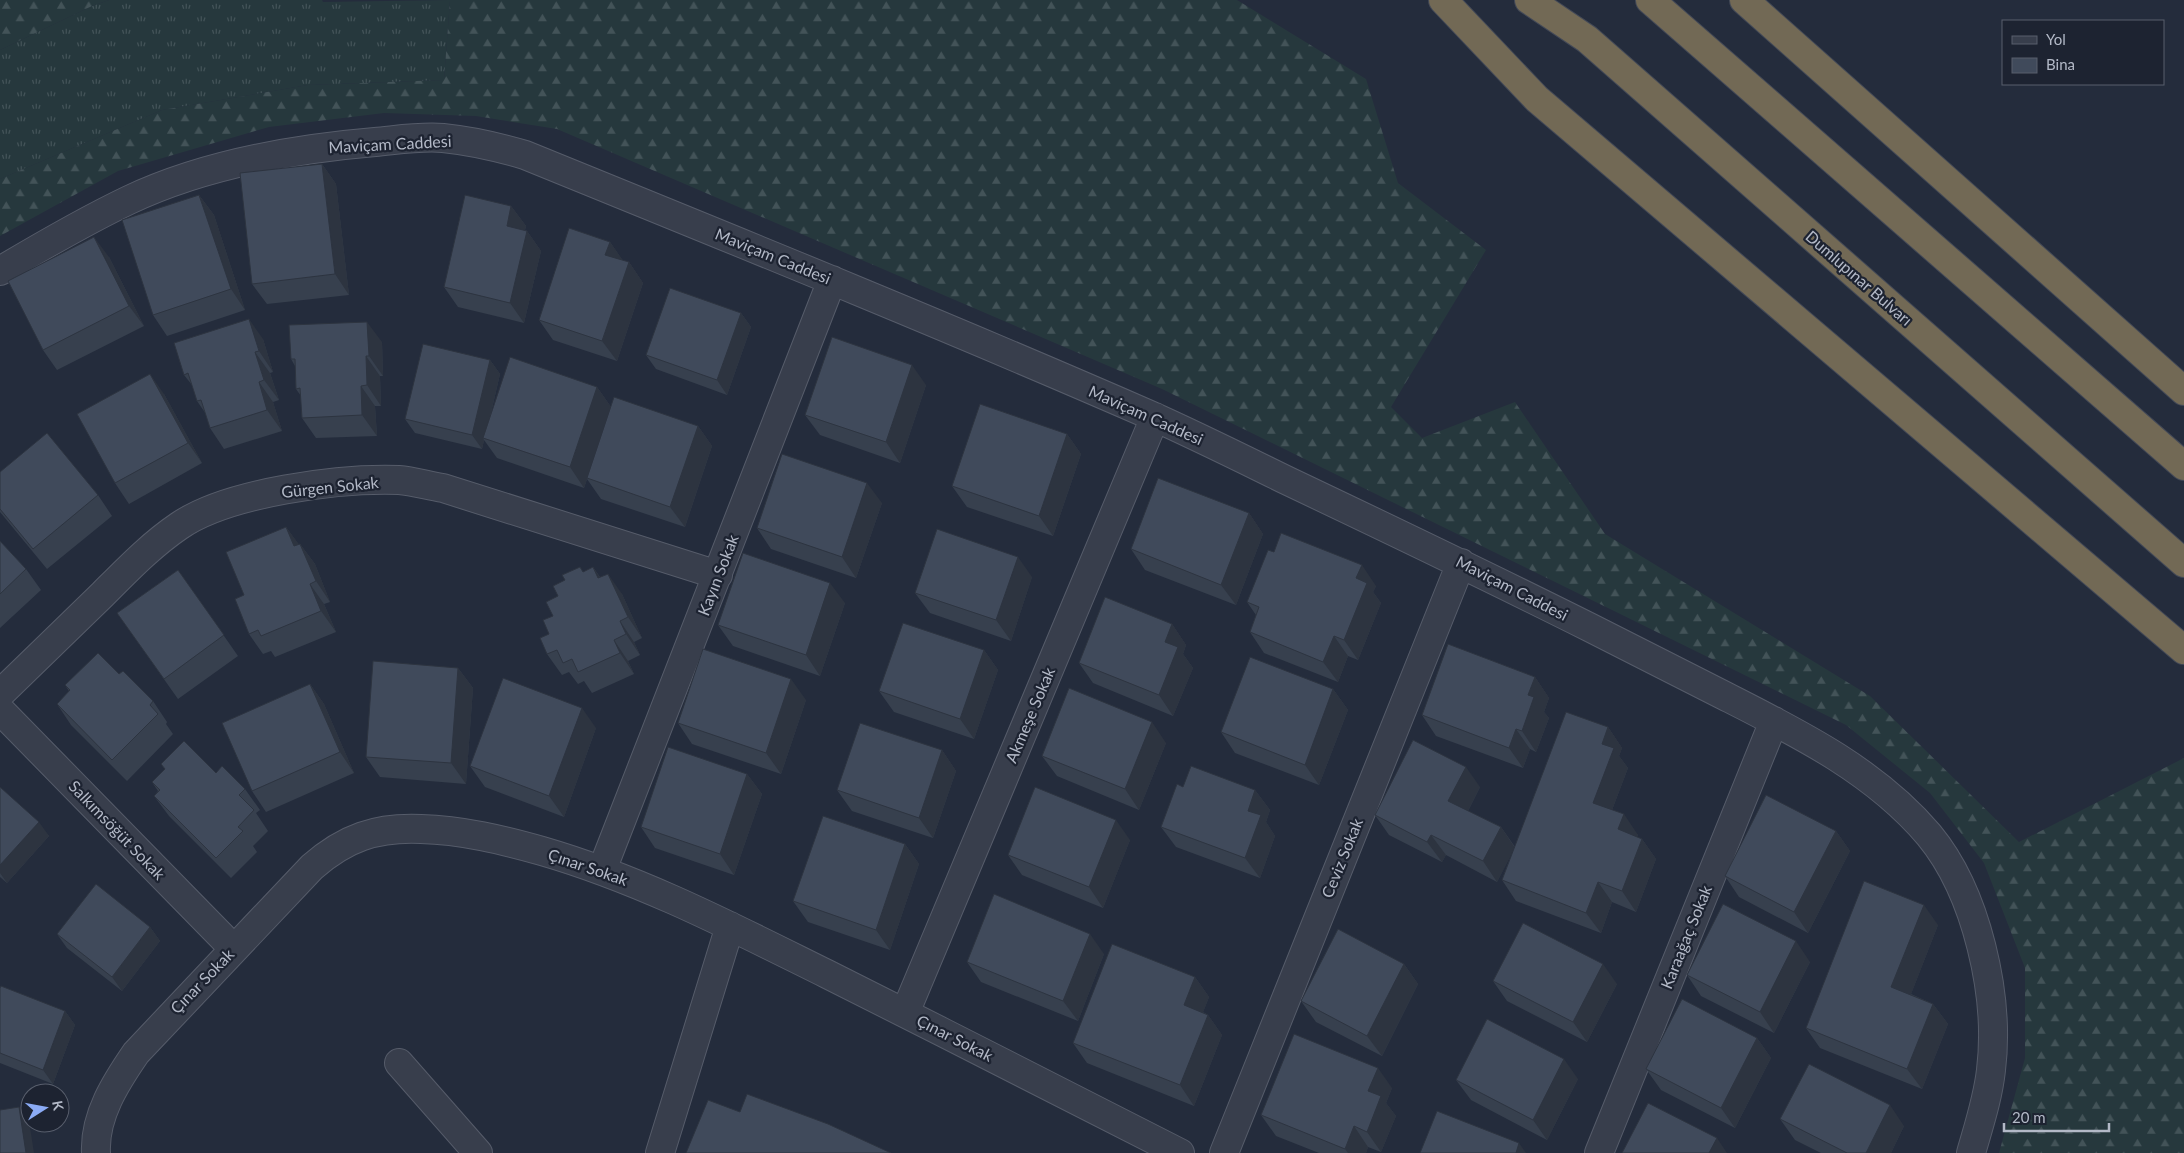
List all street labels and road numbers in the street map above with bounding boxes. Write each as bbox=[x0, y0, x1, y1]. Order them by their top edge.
street label: Maviçam Caddesi bbox=[328, 131, 452, 156]
street label: Maviçam Caddesi bbox=[713, 224, 834, 287]
street label: Dumlupınar Bulvarı bbox=[1802, 226, 1916, 329]
street label: Maviçam Caddesi bbox=[1086, 381, 1206, 448]
street label: Gürgen Sokak bbox=[280, 472, 380, 501]
street label: Kayın Sokak bbox=[693, 531, 742, 618]
street label: Maviçam Caddesi bbox=[1453, 551, 1571, 624]
street label: Akmeşe Sokak bbox=[1001, 663, 1059, 765]
street label: Salkımsöğüt Sokak bbox=[65, 776, 170, 884]
street label: Ceviz Sokak bbox=[1317, 814, 1366, 900]
street label: Çınar Sokak bbox=[546, 844, 631, 889]
street label: Karaağaç Sokak bbox=[1656, 881, 1715, 991]
street label: Çınar Sokak bbox=[166, 944, 238, 1017]
street label: Çınar Sokak bbox=[914, 1010, 997, 1065]

